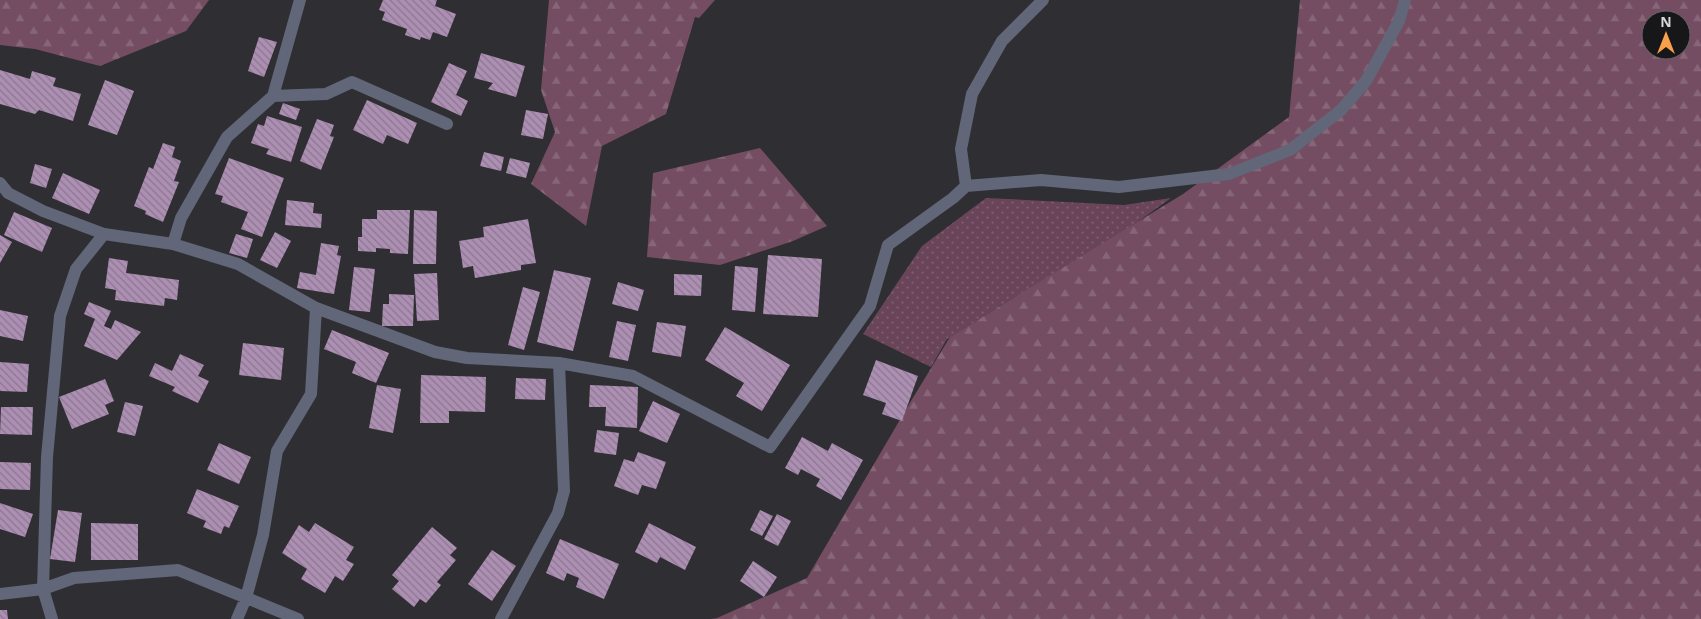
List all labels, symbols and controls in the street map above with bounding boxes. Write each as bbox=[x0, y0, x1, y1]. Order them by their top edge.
north arrow bbox=[1641, 10, 1691, 60]
text: N bbox=[1660, 12, 1672, 31]

